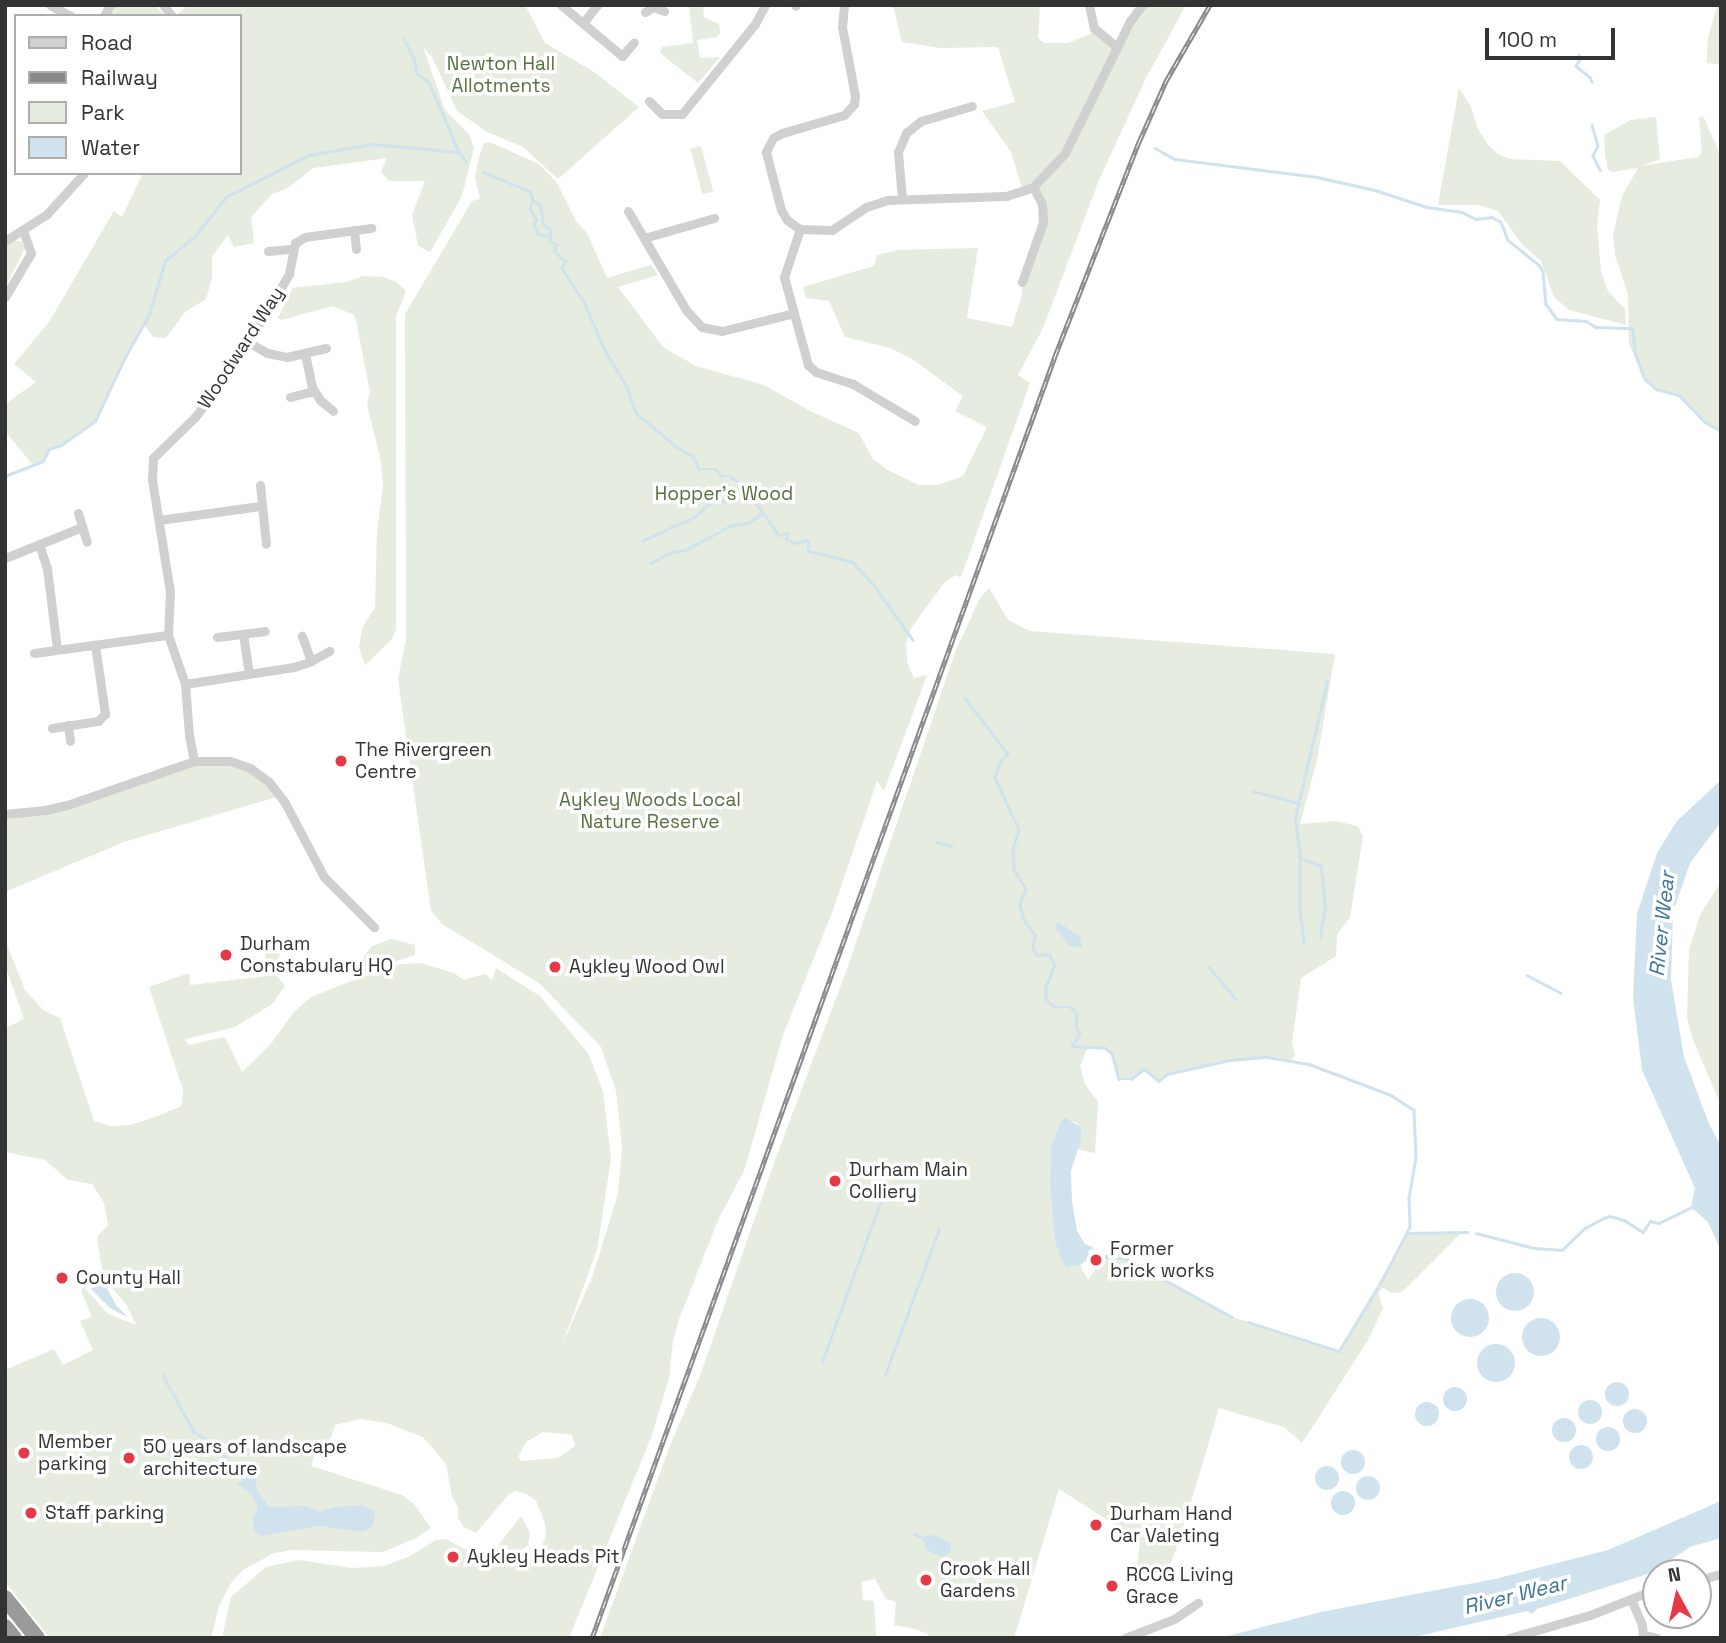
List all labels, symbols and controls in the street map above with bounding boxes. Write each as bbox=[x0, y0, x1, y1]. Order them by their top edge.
legend bbox=[14, 14, 242, 175]
scale bar bbox=[1488, 14, 1618, 58]
text: 100 m bbox=[1498, 26, 1557, 53]
text: Road bbox=[81, 29, 133, 56]
park label: Newton Hall Allotments bbox=[447, 53, 555, 97]
text: Railway bbox=[81, 64, 158, 91]
text: Park bbox=[81, 99, 125, 126]
text: Water bbox=[81, 134, 140, 161]
street label: Woodward Way bbox=[193, 283, 289, 413]
park label: Hopper's Wood bbox=[655, 483, 793, 505]
place label: The Rivergreen Centre bbox=[355, 739, 492, 783]
marker: The Rivergreen Centre bbox=[333, 753, 349, 769]
park label: Aykley Woods Local Nature Reserve bbox=[559, 789, 741, 833]
water label: River Wear bbox=[1644, 870, 1680, 978]
place label: Durham Constabulary HQ bbox=[240, 933, 393, 977]
marker: Durham Constabulary HQ bbox=[218, 947, 234, 963]
place label: Aykley Wood Owl bbox=[569, 956, 725, 978]
marker: Aykley Wood Owl bbox=[547, 959, 563, 975]
place label: Durham Main Colliery bbox=[849, 1159, 968, 1203]
marker: Durham Main Colliery bbox=[827, 1173, 843, 1189]
place label: Former brick works bbox=[1110, 1238, 1214, 1282]
marker: Former brick works bbox=[1088, 1252, 1104, 1268]
place label: County Hall bbox=[76, 1267, 181, 1289]
marker: County Hall bbox=[54, 1270, 70, 1286]
place label: Member parking bbox=[38, 1431, 113, 1475]
place label: 50 years of landscape architecture bbox=[143, 1436, 347, 1480]
marker: Member parking bbox=[16, 1445, 32, 1461]
marker: 50 years of landscape architecture bbox=[121, 1450, 137, 1466]
place label: Staff parking bbox=[45, 1502, 164, 1524]
place label: Durham Hand Car Valeting bbox=[1110, 1503, 1232, 1547]
marker: Staff parking bbox=[23, 1505, 39, 1521]
marker: Durham Hand Car Valeting bbox=[1088, 1517, 1104, 1533]
place label: Aykley Heads Pit bbox=[467, 1546, 620, 1568]
marker: Aykley Heads Pit bbox=[445, 1549, 461, 1565]
place label: Crook Hall Gardens bbox=[940, 1558, 1030, 1602]
north arrow bbox=[1642, 1559, 1712, 1629]
text: N bbox=[1666, 1561, 1682, 1588]
place label: RCCG Living Grace bbox=[1126, 1564, 1234, 1608]
water label: River Wear bbox=[1461, 1570, 1569, 1620]
marker: Crook Hall Gardens bbox=[918, 1572, 934, 1588]
marker: RCCG Living Grace bbox=[1104, 1578, 1120, 1594]

